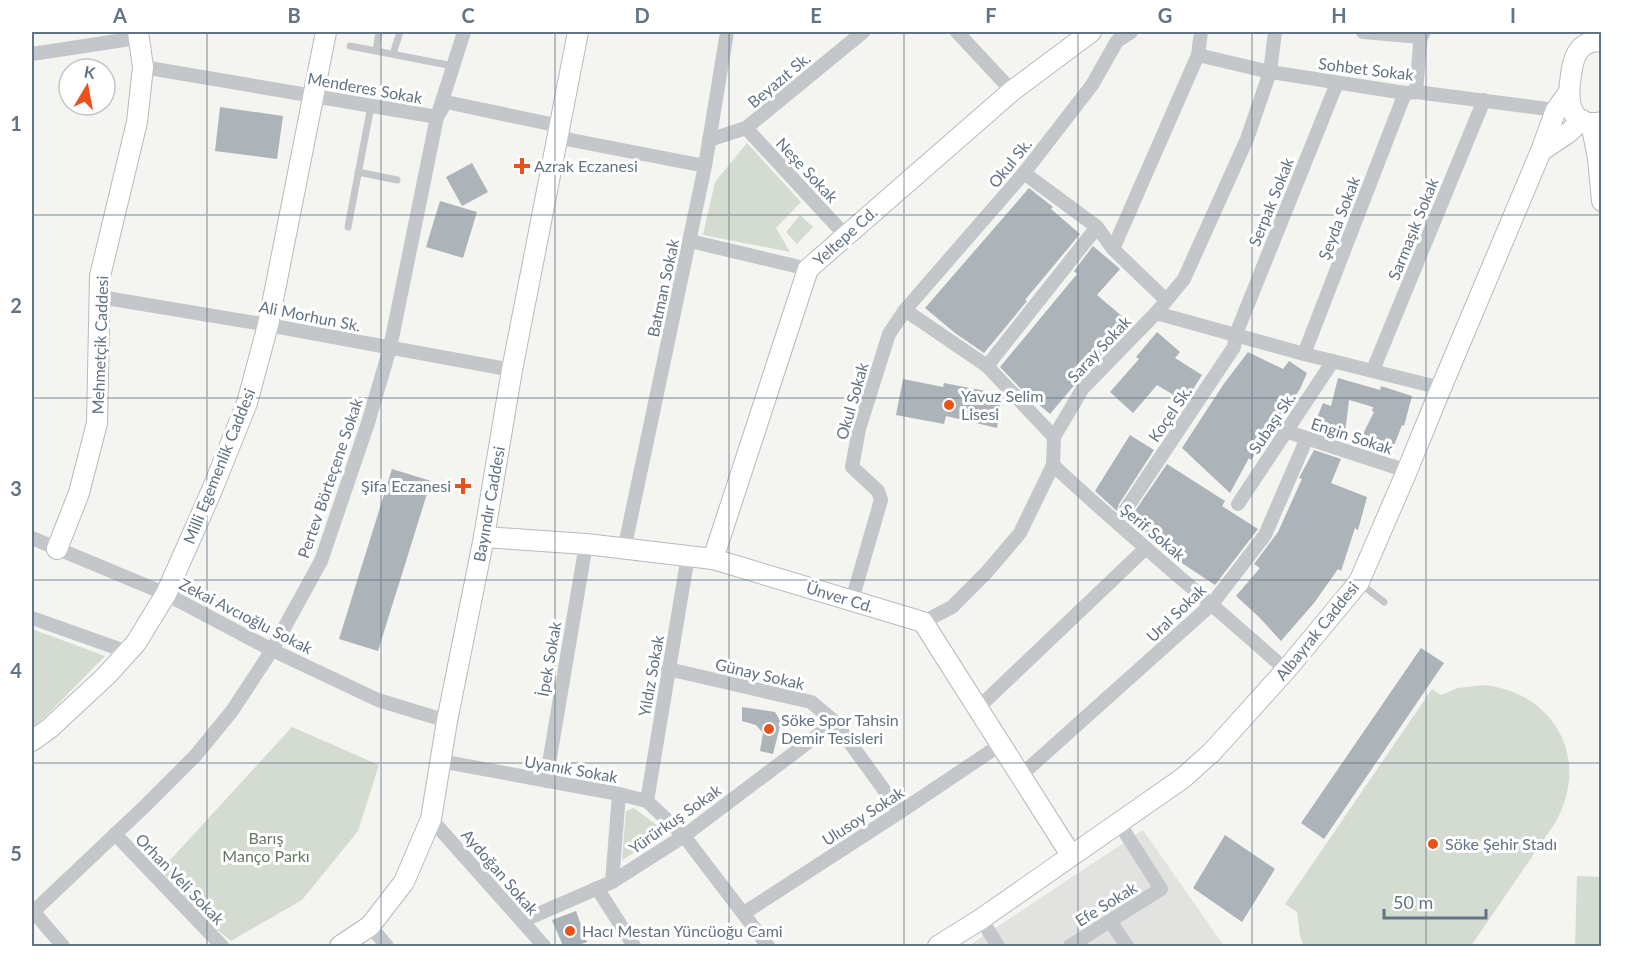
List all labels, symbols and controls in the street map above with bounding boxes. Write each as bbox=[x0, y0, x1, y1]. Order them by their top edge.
text: A bbox=[112, 3, 127, 27]
text: B bbox=[287, 3, 301, 27]
text: C bbox=[461, 3, 475, 27]
text: D bbox=[634, 3, 650, 27]
text: E bbox=[810, 3, 822, 27]
text: F bbox=[985, 3, 997, 27]
text: G bbox=[1158, 3, 1172, 27]
text: H bbox=[1331, 3, 1347, 27]
text: I bbox=[1510, 3, 1516, 27]
street label: Beyazıt Sk. bbox=[744, 48, 814, 111]
street label: Sohbet Sokak bbox=[1317, 53, 1416, 84]
north arrow bbox=[57, 57, 117, 117]
text: K bbox=[83, 61, 98, 82]
street label: Menderes Sokak bbox=[306, 68, 425, 107]
text: 1 bbox=[10, 111, 22, 135]
street label: Neşe Sokak bbox=[773, 133, 843, 207]
street label: Okul Sk. bbox=[984, 134, 1035, 191]
street label: Serpak Sokak bbox=[1244, 154, 1297, 249]
place label: Azrak Eczanesi bbox=[534, 156, 638, 175]
marker: Azrak Eczanesi bbox=[515, 159, 529, 173]
street label: Şeyda Sokak bbox=[1314, 173, 1363, 262]
street label: Sarmaşık Sokak bbox=[1383, 174, 1442, 283]
street label: Yeltepe Cd. bbox=[809, 202, 881, 269]
street label: Batman Sokak bbox=[643, 236, 682, 339]
street label: Mehmetçik Caddesi bbox=[88, 275, 111, 415]
text: 2 bbox=[10, 293, 22, 317]
street label: Ali Morhun Sk. bbox=[258, 296, 363, 335]
street label: Saray Sokak bbox=[1063, 311, 1135, 386]
street label: Okul Sokak bbox=[831, 359, 872, 442]
street label: Koçel Sk. bbox=[1144, 382, 1195, 445]
street label: Milli Egemenlik Caddesi bbox=[179, 385, 258, 546]
place label: Yavuz Selim Lisesi bbox=[961, 386, 1043, 423]
street label: Subaşı Sk. bbox=[1244, 389, 1299, 457]
street label: Pertev Börteçene Sokak bbox=[293, 395, 366, 560]
marker: Yavuz Selim Lisesi bbox=[942, 398, 956, 412]
street label: Engin Sokak bbox=[1309, 413, 1396, 458]
street label: Bayındır Caddesi bbox=[469, 445, 508, 563]
text: 3 bbox=[10, 476, 22, 500]
place label: Şifa Eczanesi bbox=[361, 476, 451, 495]
marker: Şifa Eczanesi bbox=[456, 479, 470, 493]
street label: Şerif Sokak bbox=[1117, 499, 1190, 565]
street label: Zekai Avcıoğlu Sokak bbox=[176, 574, 317, 658]
street label: Ünver Cd. bbox=[804, 577, 876, 616]
street label: Albayrak Caddesi bbox=[1271, 578, 1362, 684]
street label: Ural Sokak bbox=[1142, 579, 1210, 646]
street label: İpek Sokak bbox=[533, 619, 565, 698]
street label: Yıldız Sokak bbox=[634, 633, 667, 718]
street label: Günay Sokak bbox=[714, 654, 807, 693]
text: 4 bbox=[10, 658, 22, 682]
place label: Söke Spor Tahsin Demir Tesisleri bbox=[781, 710, 899, 747]
marker: Söke Spor Tahsin Demir Tesisleri bbox=[762, 722, 776, 736]
street label: Uyanık Sokak bbox=[523, 751, 620, 786]
street label: Yürürkuş Sokak bbox=[625, 779, 725, 857]
street label: Ulusoy Sokak bbox=[818, 782, 908, 849]
street label: Aydoğan Sokak bbox=[458, 825, 543, 919]
park label: Barış Manço Parkı bbox=[222, 828, 310, 865]
street label: Orhan Veli Sokak bbox=[132, 829, 229, 929]
place label: Söke Şehir Stadı bbox=[1445, 834, 1557, 853]
marker: Söke Şehir Stadı bbox=[1426, 837, 1440, 851]
text: 5 bbox=[10, 841, 22, 865]
street label: Efe Sokak bbox=[1072, 877, 1141, 930]
scale bar bbox=[1384, 882, 1486, 920]
text: 50 m bbox=[1393, 891, 1433, 913]
place label: Hacı Mestan Yüncüoğu Cami bbox=[582, 921, 783, 940]
marker: Hacı Mestan Yüncüoğu Cami bbox=[563, 924, 577, 938]

